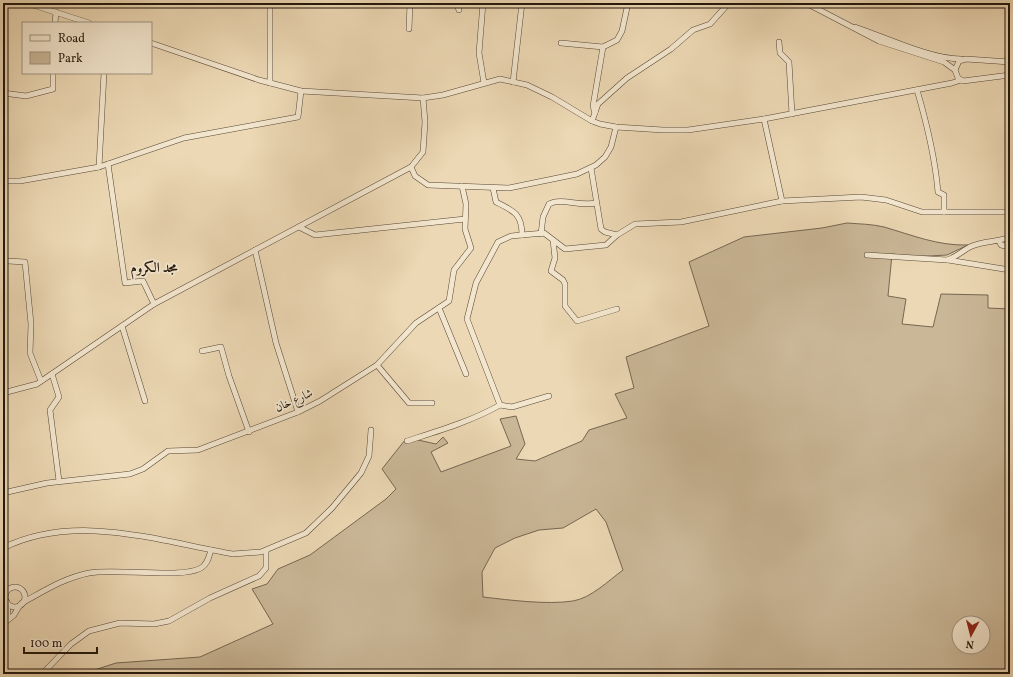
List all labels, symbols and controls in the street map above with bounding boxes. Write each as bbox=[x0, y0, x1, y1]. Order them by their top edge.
legend bbox=[22, 22, 152, 74]
text: Road bbox=[58, 31, 85, 47]
text: Park bbox=[58, 51, 83, 67]
district label: مجد الكروم bbox=[130, 259, 178, 280]
street label: شارع خان bbox=[272, 385, 317, 418]
north arrow bbox=[951, 615, 991, 655]
scale bar bbox=[24, 629, 97, 655]
text: 100 m bbox=[30, 636, 63, 652]
text: N bbox=[965, 636, 975, 651]

